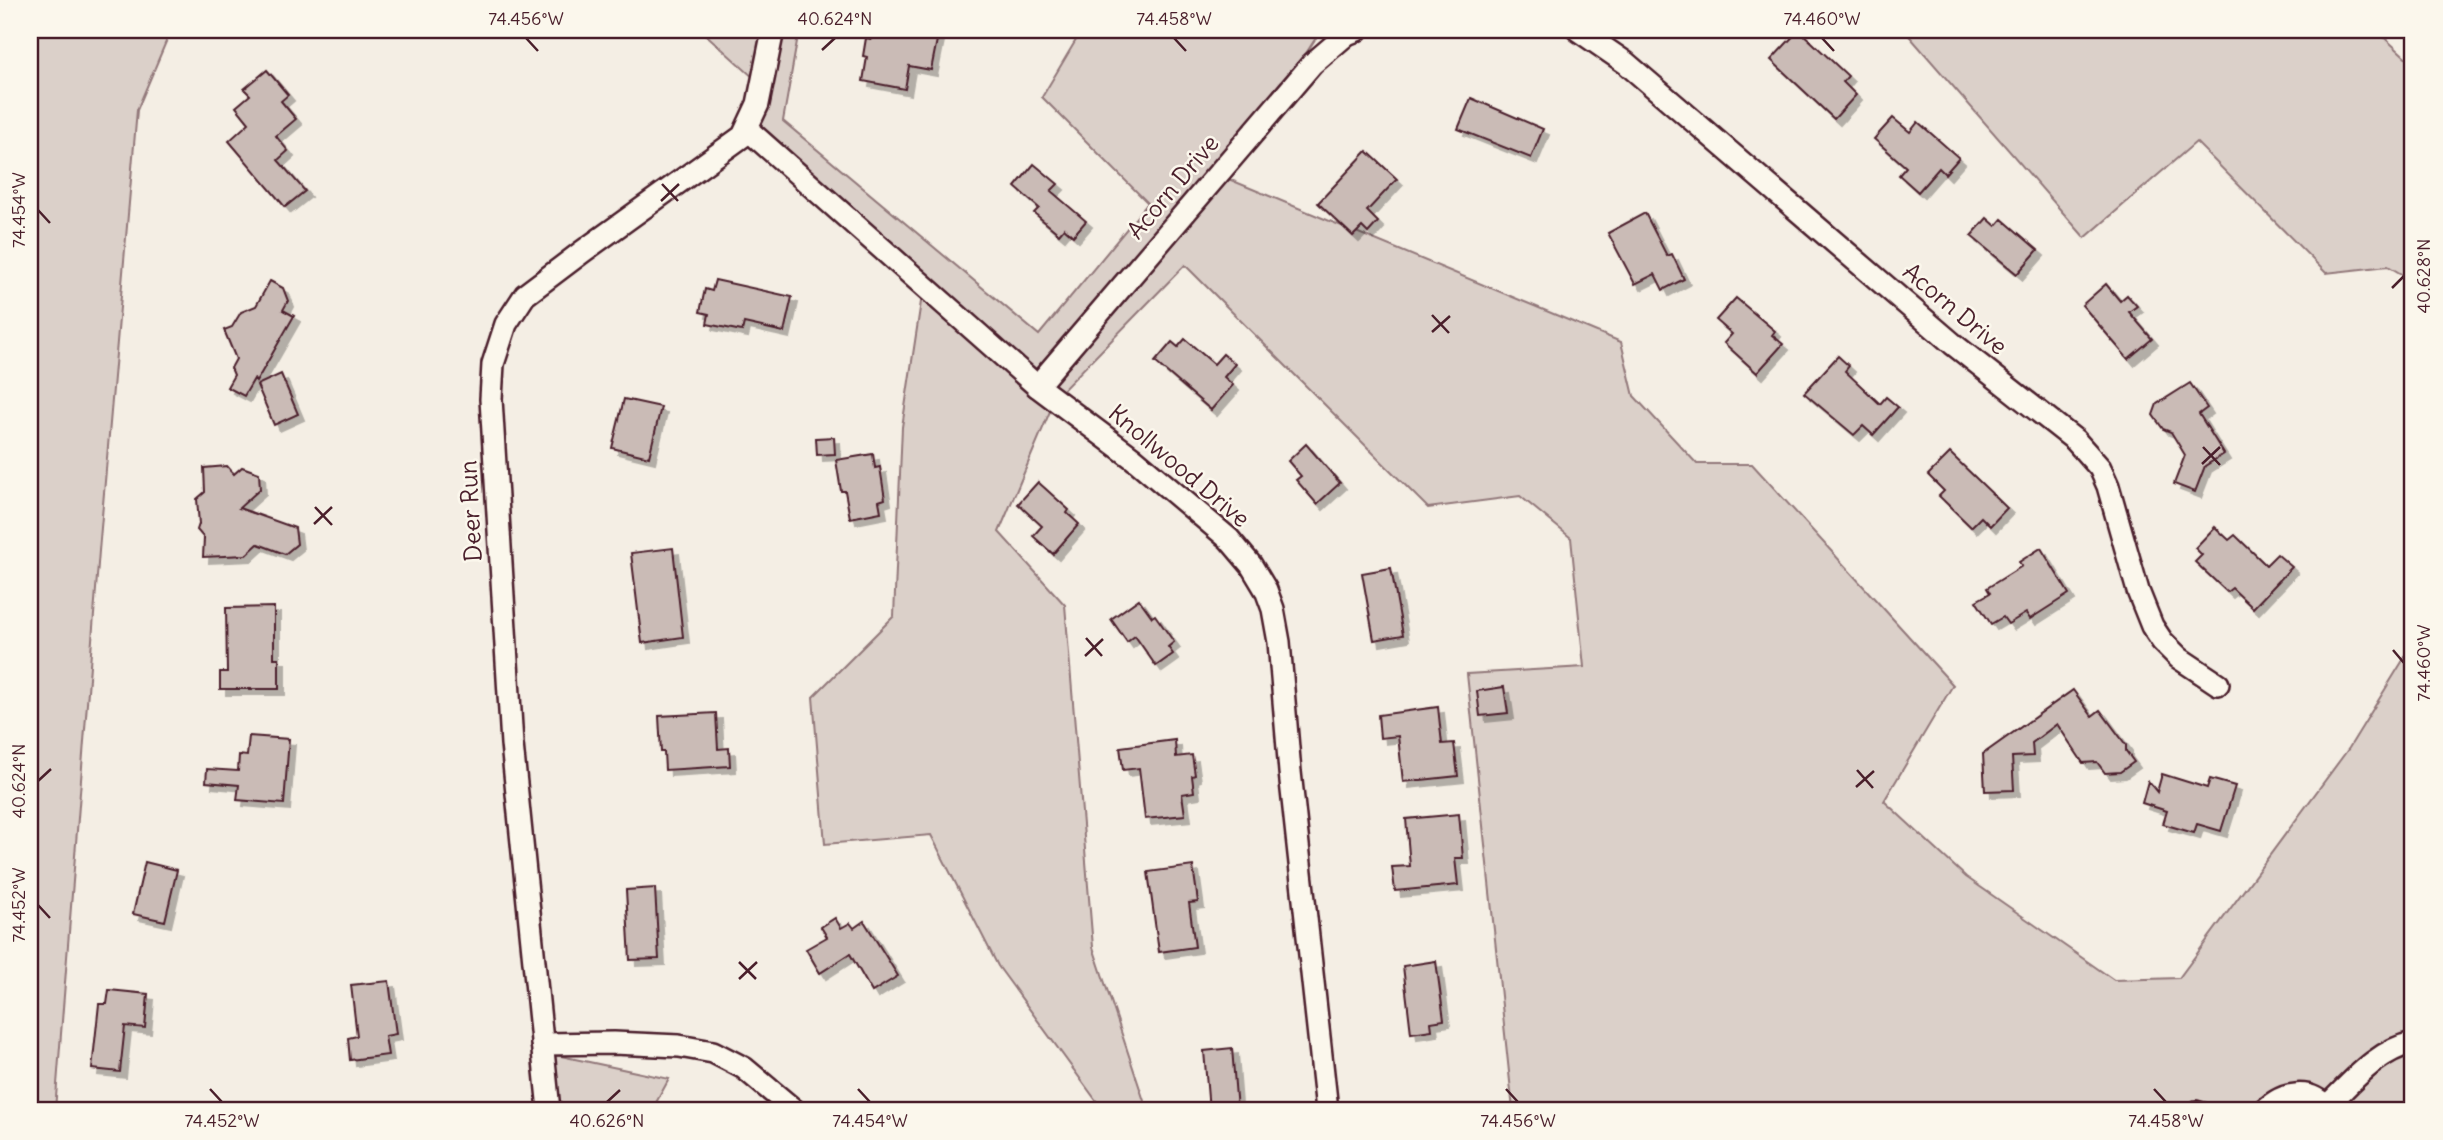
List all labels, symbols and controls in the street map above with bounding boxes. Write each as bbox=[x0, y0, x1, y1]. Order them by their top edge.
text: 74.456°W bbox=[488, 7, 564, 30]
text: 40.624°N bbox=[798, 7, 872, 30]
text: 74.458°W bbox=[1136, 7, 1212, 30]
text: 74.460°W bbox=[1783, 7, 1861, 30]
street label: Acorn Drive bbox=[1120, 128, 1225, 245]
text: 74.454°W bbox=[7, 172, 30, 248]
text: 40.628°N bbox=[2412, 238, 2435, 314]
street label: Acorn Drive bbox=[1897, 256, 2014, 361]
street label: Knollwood Drive bbox=[1103, 397, 1256, 533]
street label: Deer Run bbox=[452, 460, 488, 562]
text: 74.460°W bbox=[2412, 624, 2435, 702]
text: 40.624°N bbox=[7, 744, 30, 818]
text: 74.452°W bbox=[7, 867, 30, 943]
text: 74.452°W bbox=[184, 1109, 260, 1132]
text: 40.626°N bbox=[569, 1109, 645, 1132]
text: 74.454°W bbox=[832, 1109, 908, 1132]
text: 74.456°W bbox=[1480, 1109, 1556, 1132]
text: 74.458°W bbox=[2128, 1109, 2204, 1132]

